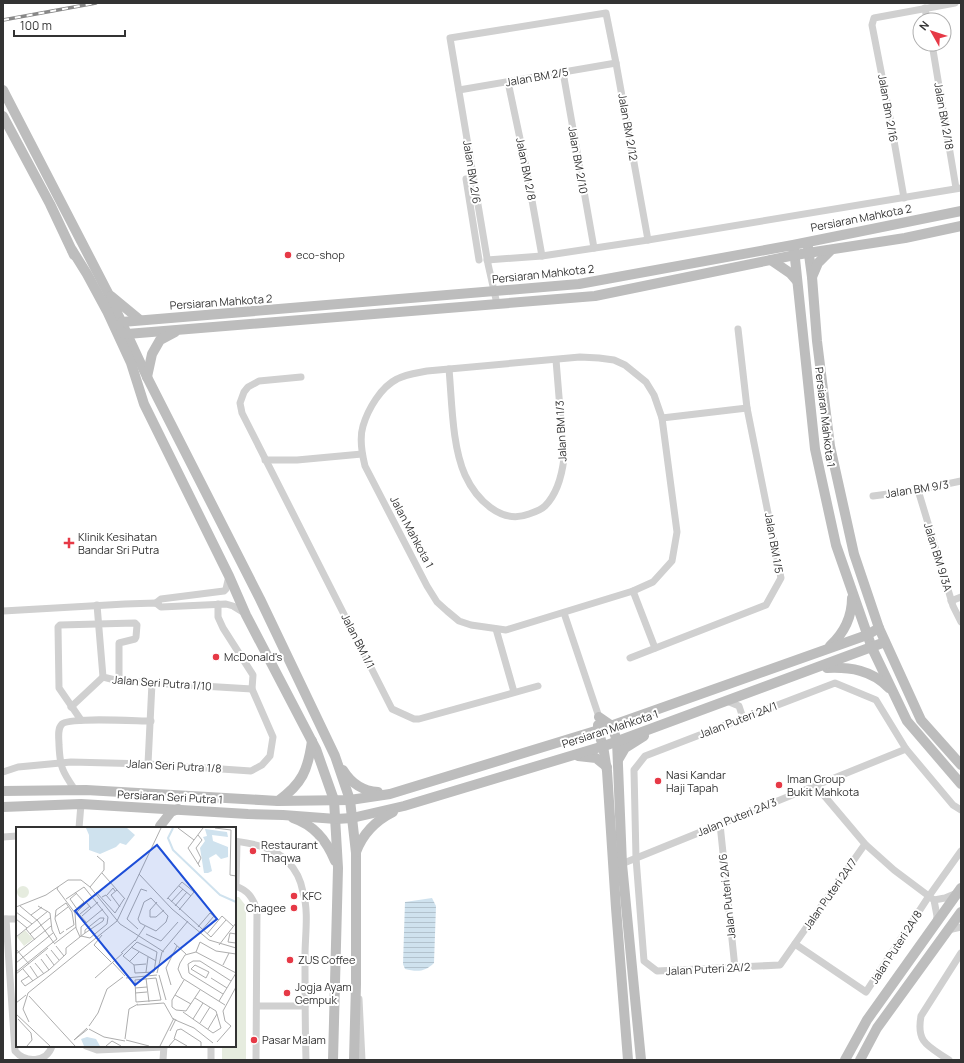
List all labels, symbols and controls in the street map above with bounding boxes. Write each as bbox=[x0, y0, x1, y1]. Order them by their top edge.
scale bar bbox=[14, 12, 125, 38]
north arrow bbox=[912, 12, 952, 52]
text: 100 m bbox=[20, 17, 52, 34]
text: N bbox=[916, 18, 932, 33]
street label: Jalan BM 2/5 bbox=[504, 64, 570, 89]
street label: Jalan Bm 2/16 bbox=[875, 73, 902, 143]
street label: Jalan BM 2/18 bbox=[931, 81, 958, 151]
street label: Jalan BM 2/12 bbox=[615, 92, 642, 162]
street label: Jalan BM 2/10 bbox=[565, 125, 592, 195]
street label: Jalan BM 2/8 bbox=[513, 136, 540, 202]
street label: Jalan BM 2/6 bbox=[460, 139, 485, 205]
street label: Persiaran Mahkota 2 bbox=[809, 200, 913, 235]
place label: eco-shop bbox=[296, 247, 345, 262]
marker: eco-shop bbox=[283, 250, 293, 260]
street label: Persiaran Mahkota 2 bbox=[491, 261, 595, 286]
street label: Persiaran Mahkota 2 bbox=[169, 290, 273, 313]
street label: Persiaran Mahkota 1 bbox=[812, 366, 839, 468]
street label: Jalan BM 1/3 bbox=[551, 400, 570, 462]
street label: Jalan BM 9/3 bbox=[884, 476, 950, 501]
street label: Jalan Mahkota 1 bbox=[387, 493, 438, 570]
street label: Jalan BM 1/5 bbox=[762, 511, 787, 575]
street label: Jalan BM 9/3A bbox=[921, 521, 956, 593]
place label: Klinik Kesihatan Bandar Sri Putra bbox=[78, 529, 159, 557]
marker: Klinik Kesihatan Bandar Sri Putra bbox=[63, 537, 75, 549]
street label: Jalan BM 1/1 bbox=[338, 611, 379, 671]
place label: McDonald's bbox=[224, 649, 282, 664]
marker: McDonald's bbox=[211, 652, 221, 662]
street label: Jalan Seri Putra 1/10 bbox=[112, 672, 212, 693]
street label: Jalan Puteri 2A/1 bbox=[697, 698, 779, 741]
street label: Persiaran Mahkota 1 bbox=[560, 706, 660, 751]
street label: Jalan Seri Putra 1/8 bbox=[126, 756, 222, 775]
place label: Nasi Kandar Haji Tapah bbox=[666, 767, 726, 795]
place label: Iman Group Bukit Mahkota bbox=[787, 771, 859, 799]
marker: Nasi Kandar Haji Tapah bbox=[653, 776, 663, 786]
marker: Iman Group Bukit Mahkota bbox=[774, 780, 784, 790]
street label: Persiaran Seri Putra 1 bbox=[117, 786, 223, 807]
street label: Jalan Puteri 2A/3 bbox=[695, 794, 779, 839]
inset map bbox=[16, 827, 236, 1047]
place label: Restaurant Thaqwa bbox=[261, 837, 318, 865]
marker: Restaurant Thaqwa bbox=[248, 846, 258, 856]
street label: Jalan Puteri 2A/6 bbox=[715, 853, 738, 939]
street label: Jalan Puteri 2A/7 bbox=[799, 855, 860, 932]
place label: KFC bbox=[302, 888, 322, 903]
marker: KFC bbox=[289, 891, 299, 901]
place label: Chagee bbox=[246, 900, 287, 915]
marker: Chagee bbox=[289, 903, 299, 913]
street label: Jalan Puteri 2A/8 bbox=[866, 907, 925, 986]
place label: ZUS Coffee bbox=[298, 952, 356, 967]
marker: ZUS Coffee bbox=[285, 955, 295, 965]
street label: Jalan Puteri 2A/2 bbox=[665, 959, 751, 978]
place label: Jogja Ayam Gempuk bbox=[295, 979, 352, 1007]
marker: Jogja Ayam Gempuk bbox=[282, 988, 292, 998]
place label: Pasar Malam bbox=[262, 1032, 326, 1047]
marker: Pasar Malam bbox=[249, 1035, 259, 1045]

